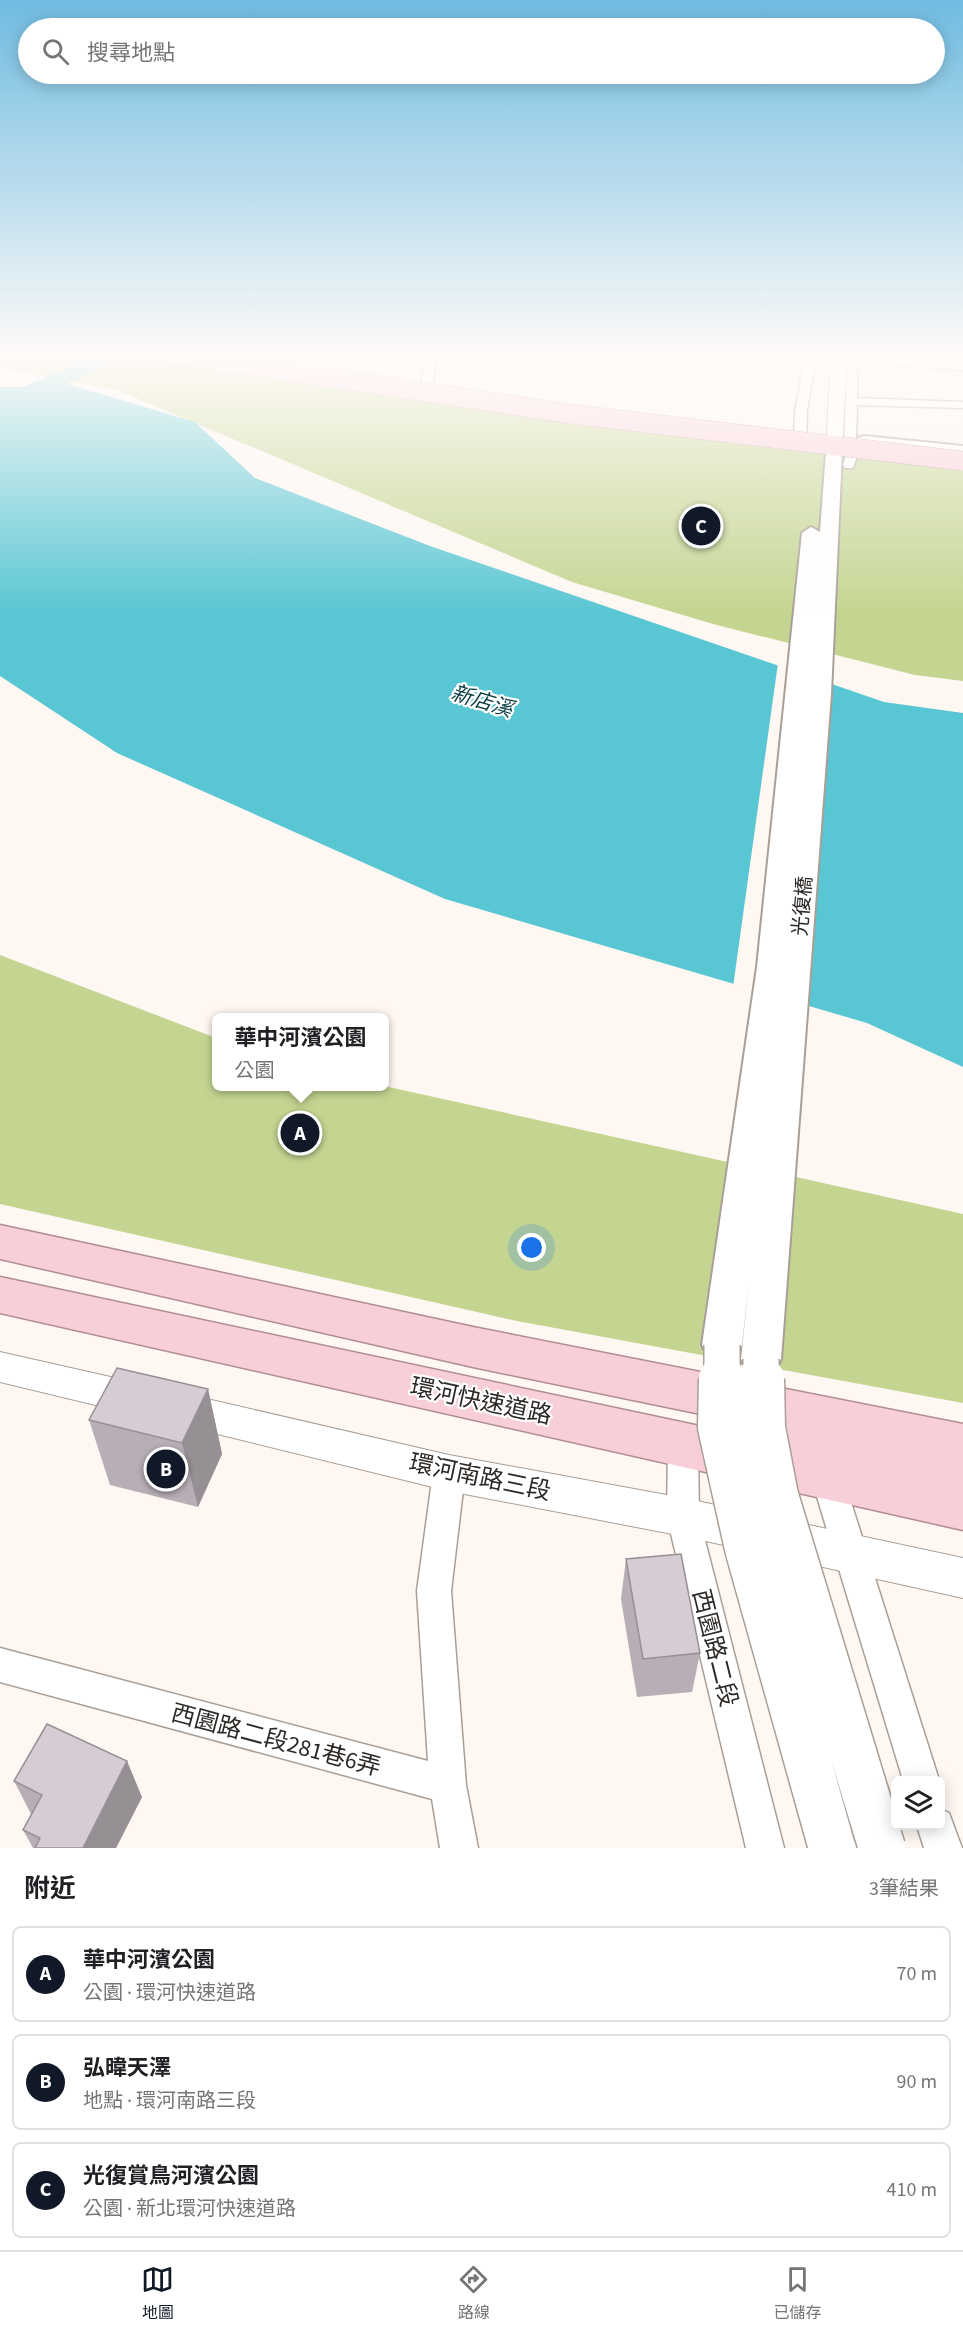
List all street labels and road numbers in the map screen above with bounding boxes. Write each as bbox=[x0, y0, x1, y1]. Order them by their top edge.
street label: 光復橋 bbox=[786, 875, 820, 937]
street label: 環河快速道路 bbox=[407, 1369, 555, 1434]
street label: 環河南路三段 bbox=[406, 1445, 554, 1510]
street label: 西園路二段 bbox=[683, 1586, 746, 1711]
street label: 西園路二段281巷6弄 bbox=[167, 1696, 385, 1785]

